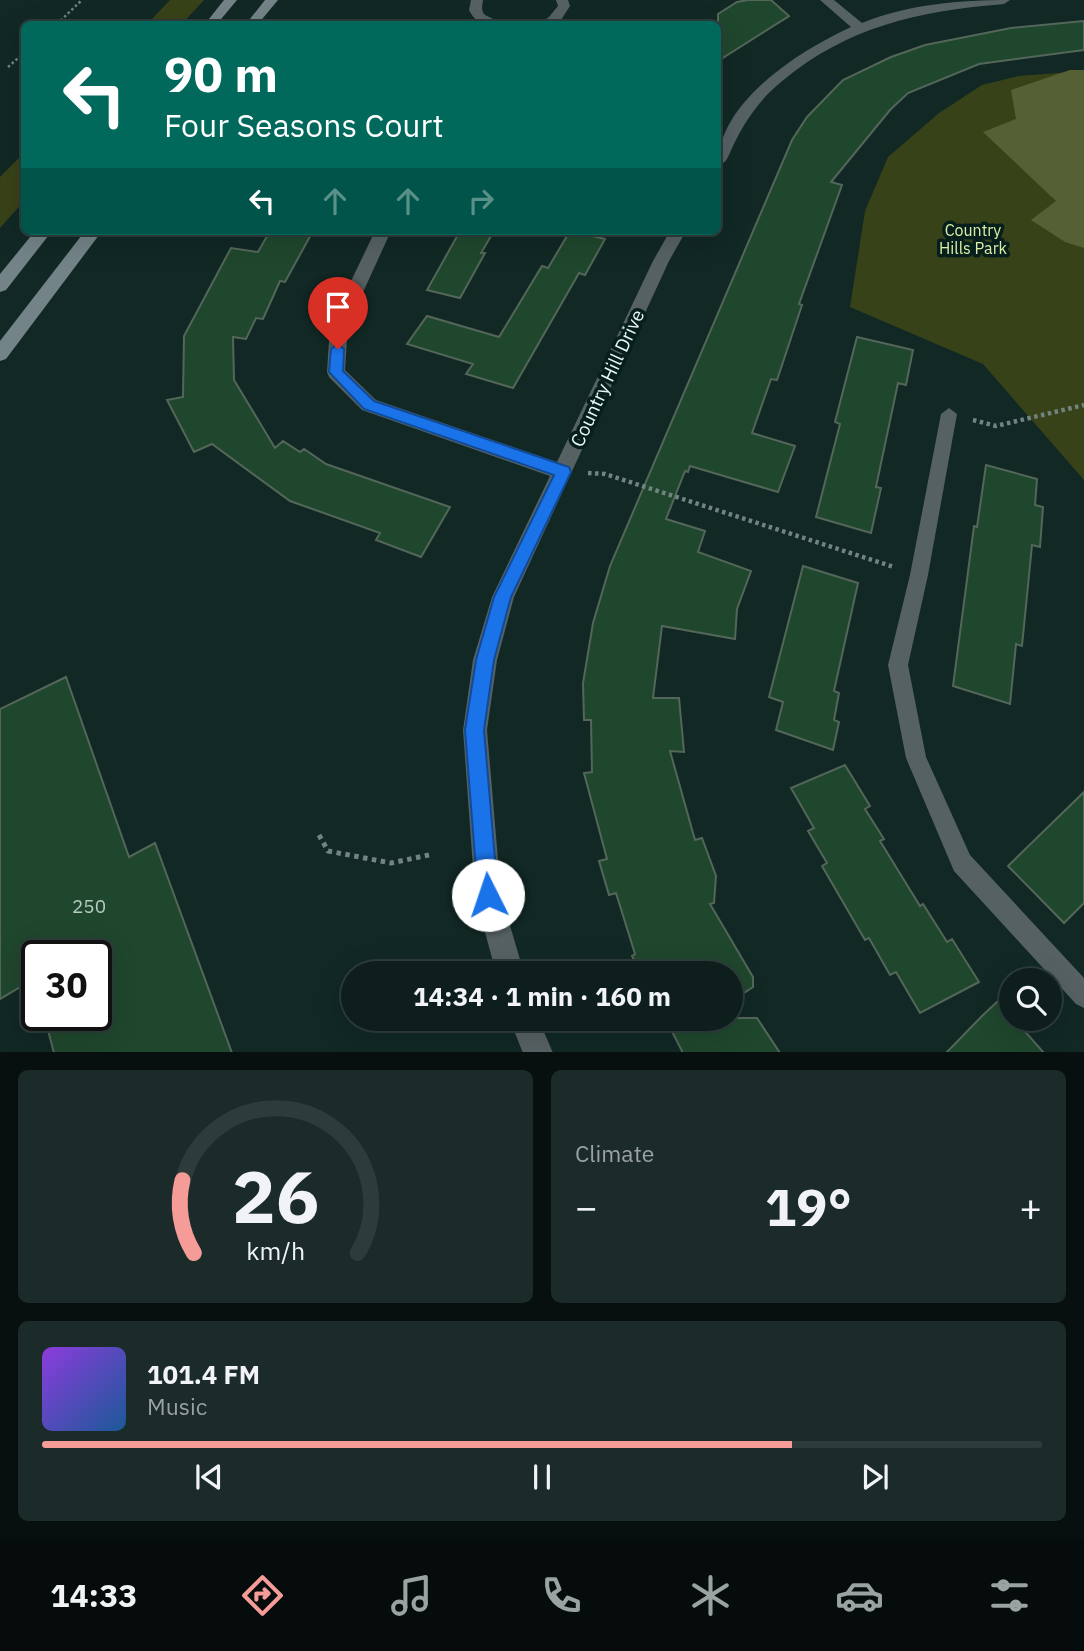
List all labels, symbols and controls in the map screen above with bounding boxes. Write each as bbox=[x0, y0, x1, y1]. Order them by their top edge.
text: 90 m bbox=[164, 42, 278, 105]
icon: left bbox=[49, 49, 140, 140]
text: Four Seasons Court bbox=[164, 104, 444, 146]
icon: left bbox=[243, 182, 281, 220]
icon: ahead bbox=[316, 182, 354, 220]
icon: ahead bbox=[389, 182, 427, 220]
icon: right bbox=[462, 182, 500, 220]
park label: Country Hills Park bbox=[939, 220, 1008, 258]
pin bbox=[308, 277, 368, 349]
icon: arrive bbox=[319, 288, 357, 326]
street label: Country Hill Drive bbox=[565, 305, 649, 451]
position arrow bbox=[451, 858, 525, 932]
house number: 250 bbox=[72, 894, 106, 918]
speed limit sign: 30 bbox=[21, 940, 112, 1031]
map controls bbox=[999, 968, 1062, 1031]
button: search bbox=[999, 968, 1062, 1031]
text: 14:34 · 1 min · 160 m bbox=[413, 979, 671, 1013]
text: Climate bbox=[575, 1138, 654, 1168]
text: 26 bbox=[232, 1148, 319, 1243]
text: 19° bbox=[765, 1173, 852, 1240]
text: − bbox=[575, 1182, 598, 1231]
text: + bbox=[1019, 1182, 1042, 1231]
text: km/h bbox=[246, 1233, 305, 1266]
text: 101.4 FM bbox=[147, 1357, 260, 1391]
text: Music bbox=[147, 1391, 207, 1421]
icon: previous bbox=[190, 1458, 228, 1496]
icon: pause bbox=[523, 1458, 561, 1496]
icon: next bbox=[856, 1458, 894, 1496]
icon: directions bbox=[238, 1571, 287, 1620]
icon: music bbox=[387, 1571, 436, 1620]
icon: phone bbox=[537, 1571, 586, 1620]
icon: climate bbox=[686, 1571, 735, 1620]
icon: car bbox=[835, 1571, 884, 1620]
icon: filters bbox=[985, 1571, 1034, 1620]
text: 14:33 bbox=[50, 1574, 138, 1616]

